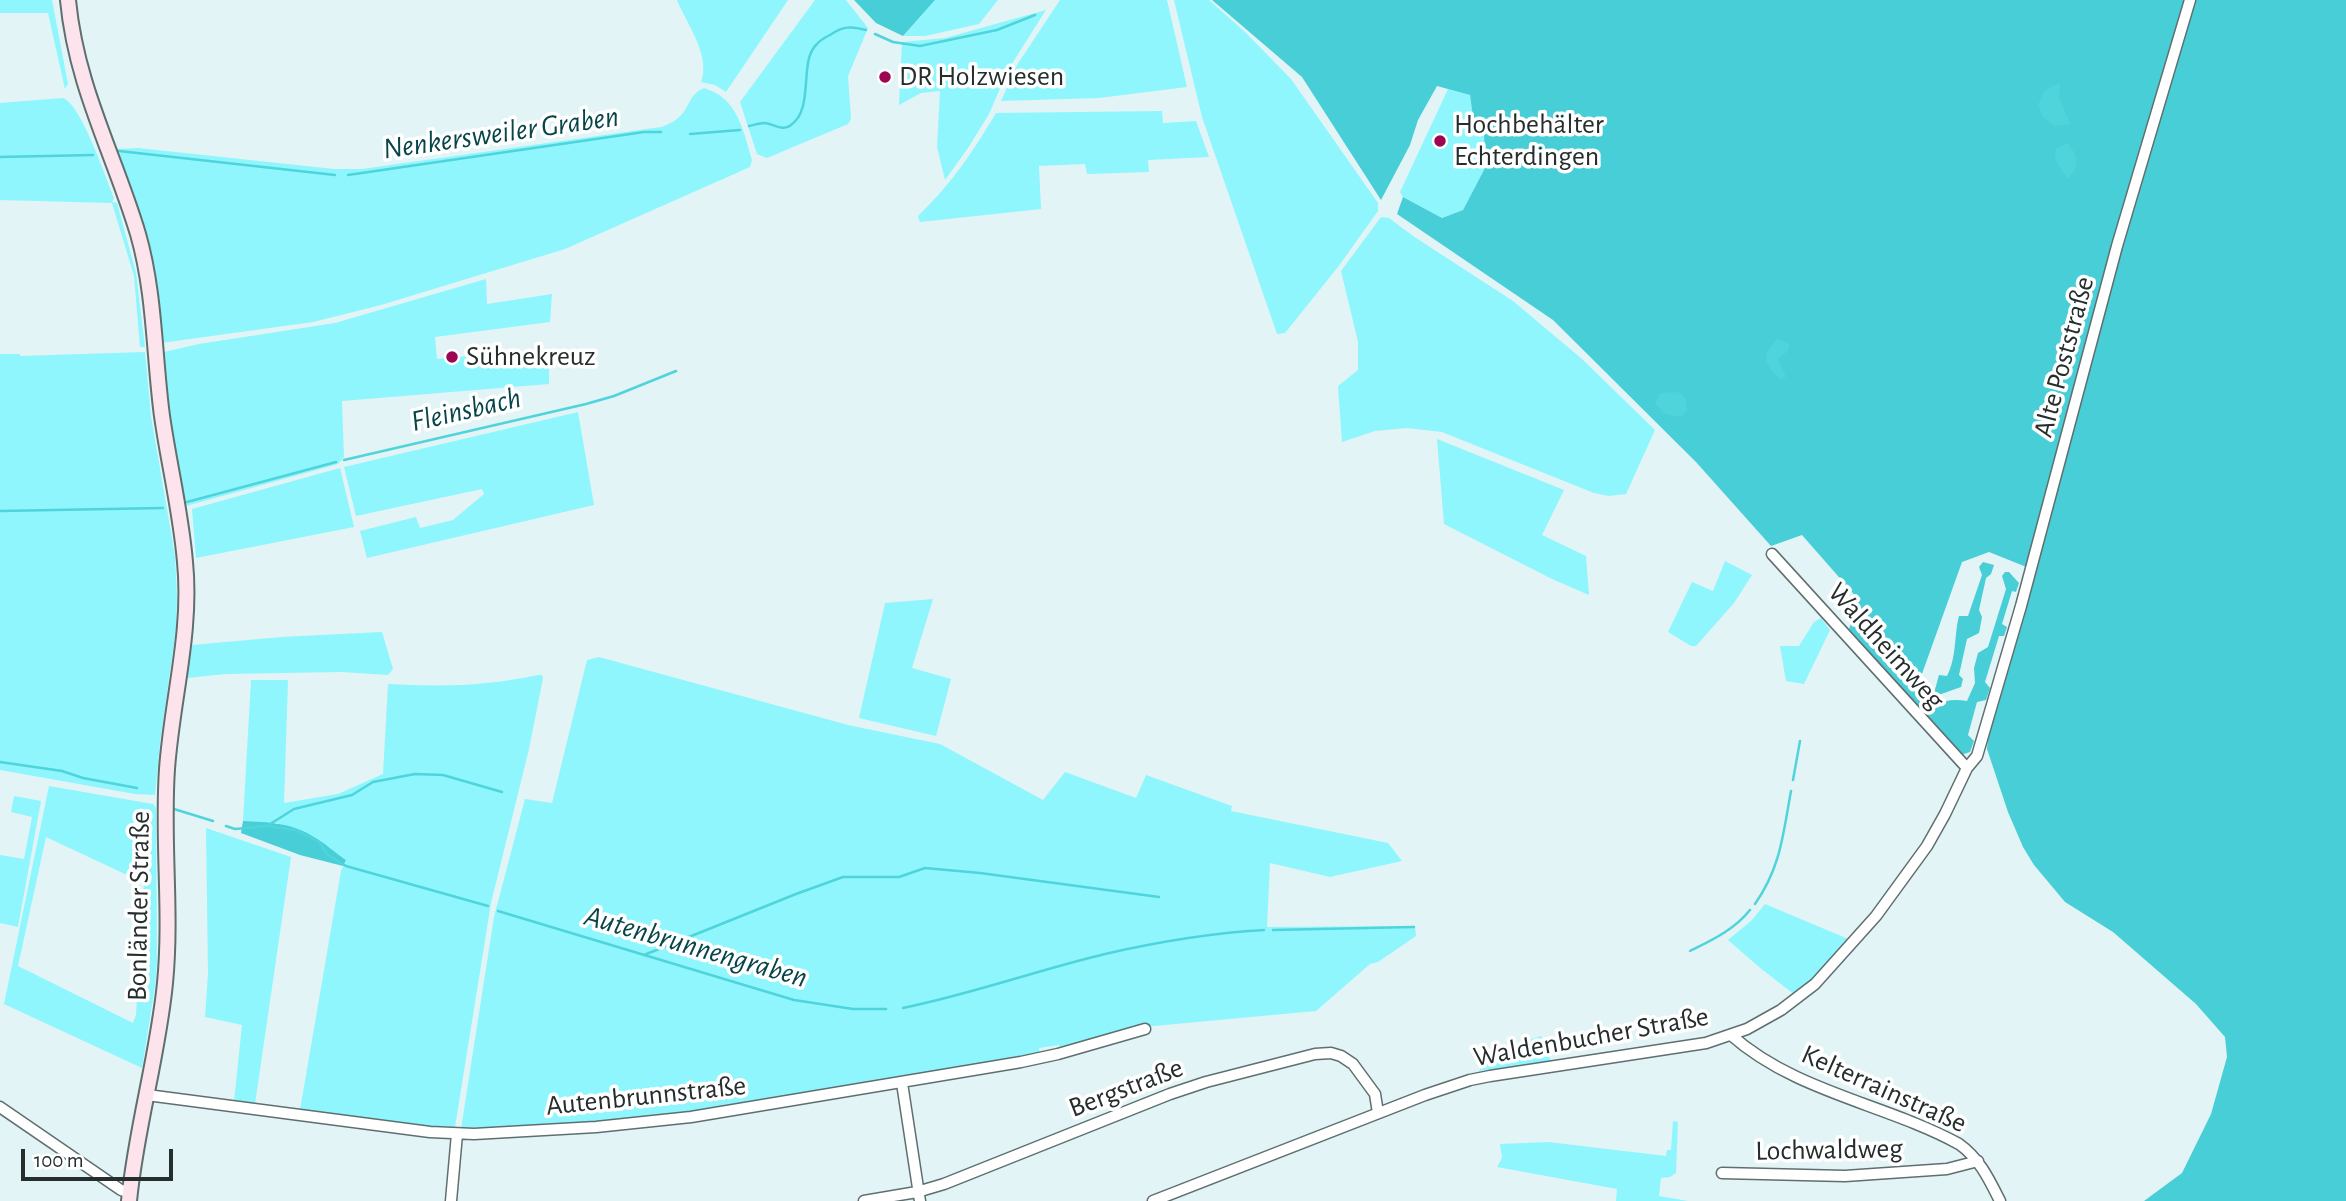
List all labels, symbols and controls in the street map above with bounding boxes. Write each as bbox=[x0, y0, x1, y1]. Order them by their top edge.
place label: DR Holzwiesen bbox=[899, 60, 1064, 94]
marker: DR Holzwiesen bbox=[877, 69, 893, 85]
water label: Nenkersweiler Graben bbox=[381, 99, 621, 167]
place label: Hochbehälter Echterdingen bbox=[1454, 108, 1604, 174]
marker: Hochbehälter Echterdingen bbox=[1432, 133, 1448, 149]
street label: Alte Poststraße bbox=[2026, 273, 2102, 441]
place label: Sühnekreuz bbox=[466, 340, 596, 374]
marker: Sühnekreuz bbox=[444, 349, 460, 365]
water label: Fleinsbach bbox=[408, 380, 524, 440]
street label: Waldheimweg bbox=[1820, 576, 1952, 716]
street label: Bonländer Straße bbox=[121, 811, 157, 1001]
water label: Autenbrunnengraben bbox=[580, 898, 812, 996]
street label: Waldenbucher Straße bbox=[1471, 1000, 1711, 1074]
street label: Kelterrainstraße bbox=[1796, 1038, 1972, 1140]
street label: Bergstraße bbox=[1064, 1051, 1188, 1125]
street label: Autenbrunnstraße bbox=[544, 1069, 748, 1123]
street label: Lochwaldweg bbox=[1755, 1132, 1903, 1168]
scale bar bbox=[24, 1134, 177, 1178]
text: 100 m bbox=[34, 1150, 84, 1171]

